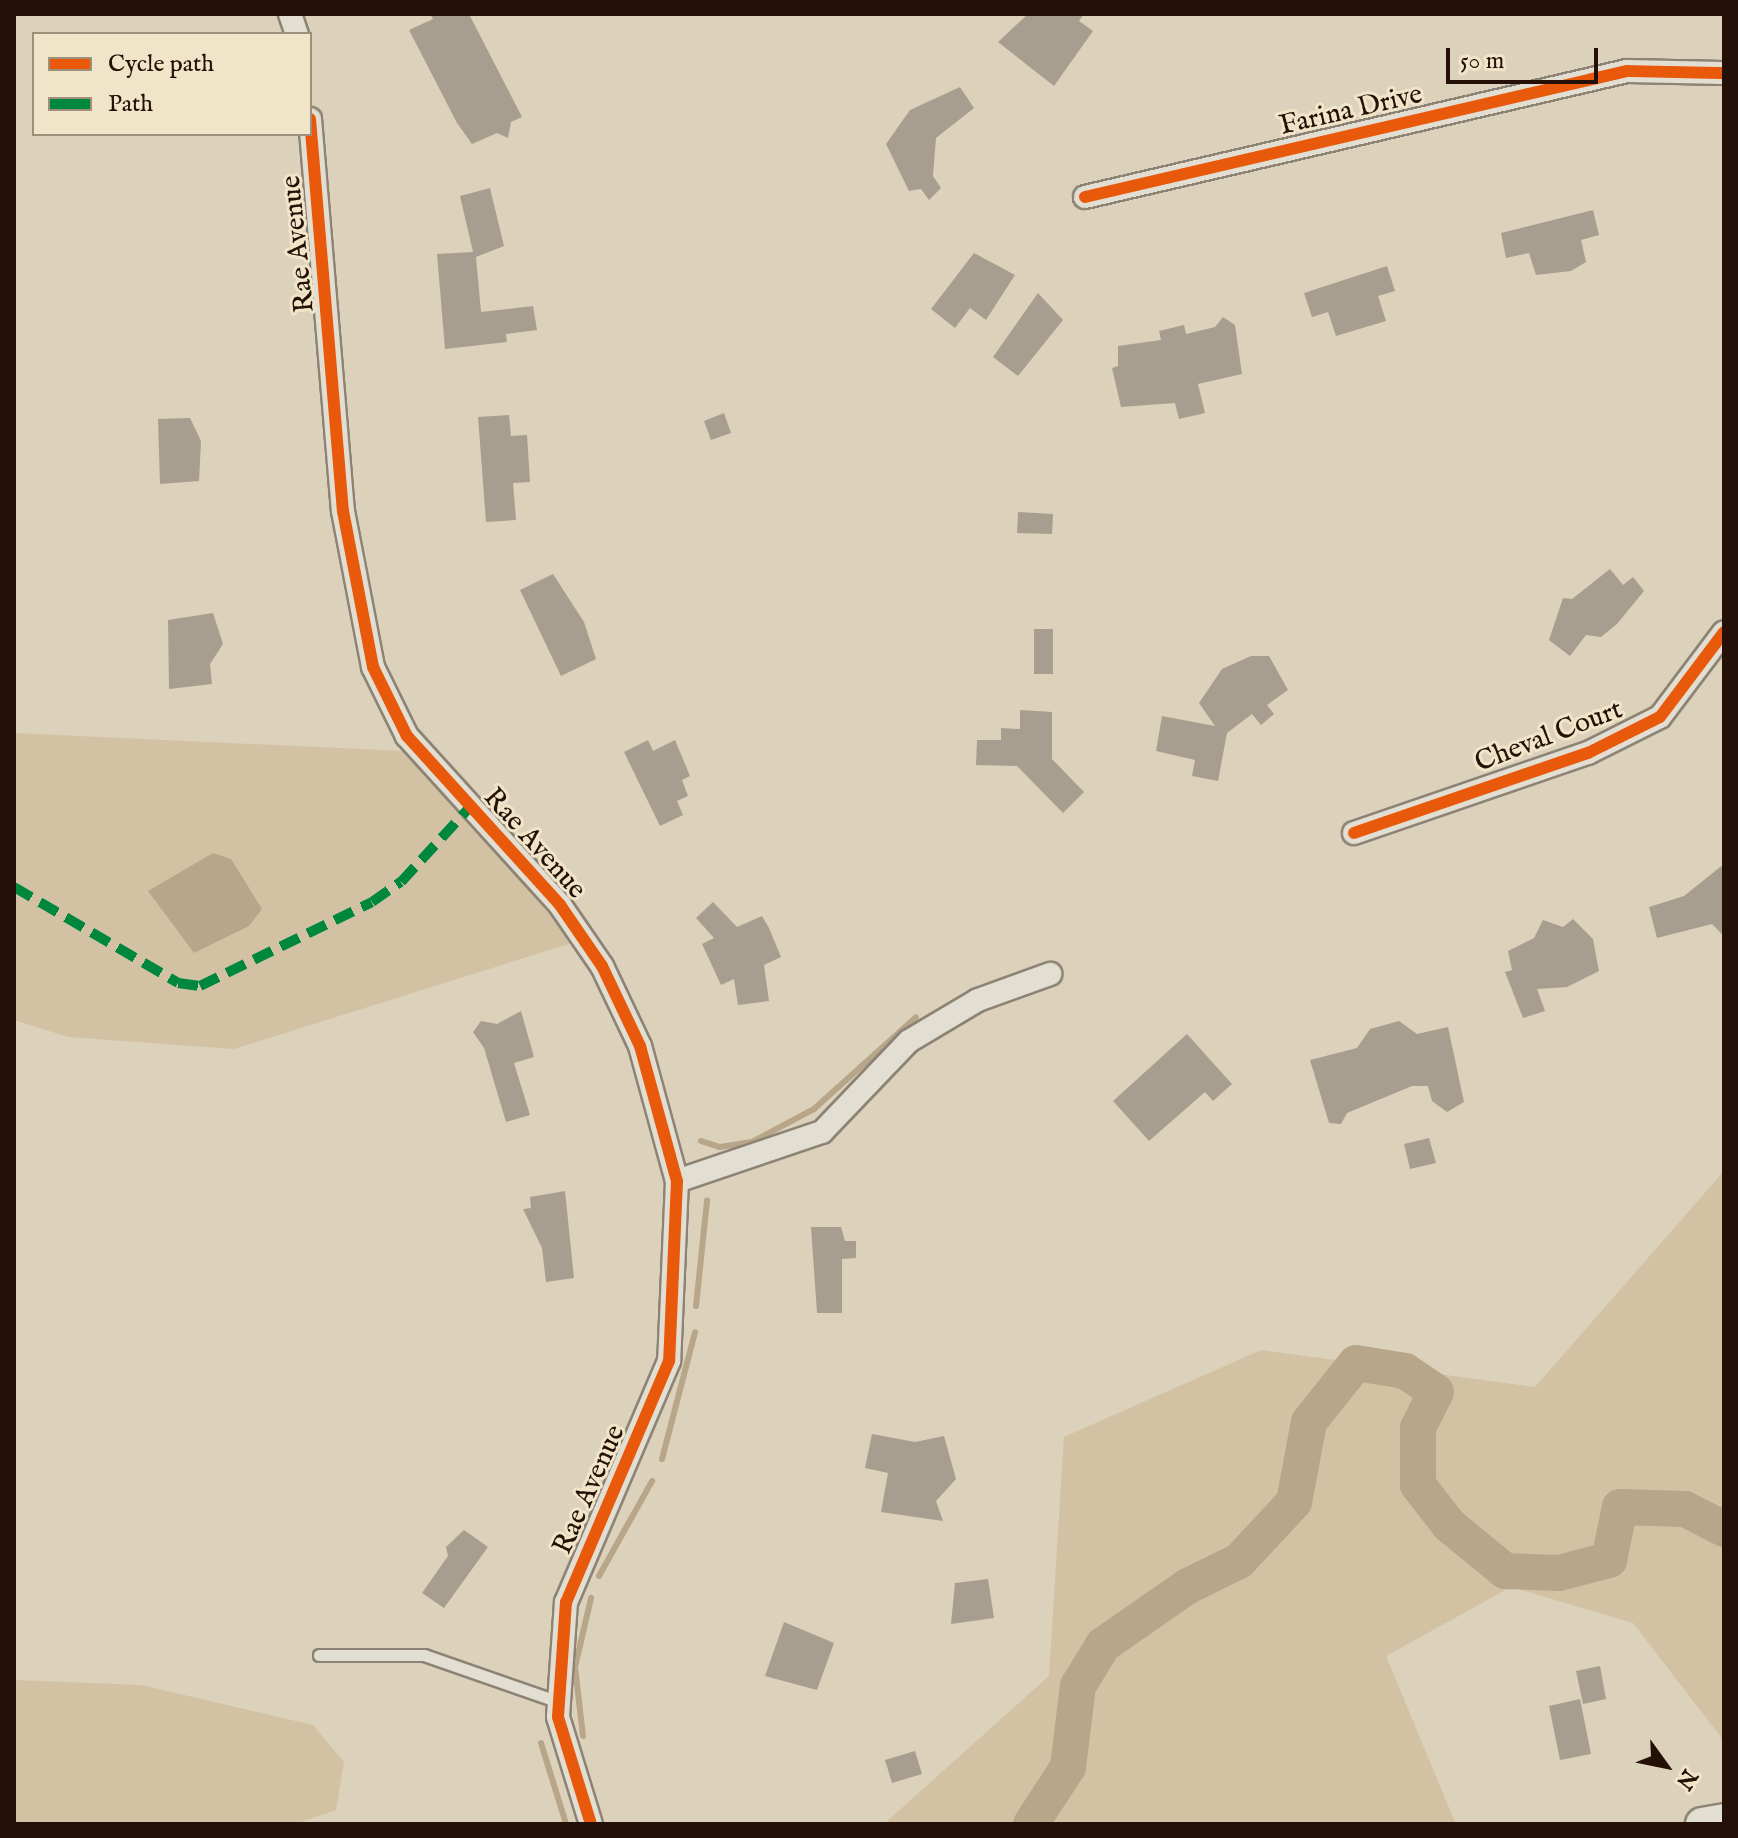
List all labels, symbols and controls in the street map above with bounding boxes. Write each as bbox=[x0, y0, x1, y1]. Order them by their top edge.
legend bbox=[32, 32, 312, 136]
scale bar bbox=[1450, 32, 1602, 82]
text: 50 m bbox=[1460, 46, 1504, 77]
text: Cycle path bbox=[108, 49, 214, 80]
street label: Farina Drive bbox=[1276, 78, 1426, 144]
text: Path bbox=[108, 89, 153, 120]
street label: Rae Avenue bbox=[275, 174, 323, 314]
street label: Cheval Court bbox=[1470, 693, 1628, 781]
street label: Rae Avenue bbox=[475, 782, 593, 906]
street label: Rae Avenue bbox=[547, 1420, 633, 1560]
north arrow bbox=[1626, 1726, 1706, 1806]
text: N bbox=[1669, 1763, 1703, 1795]

